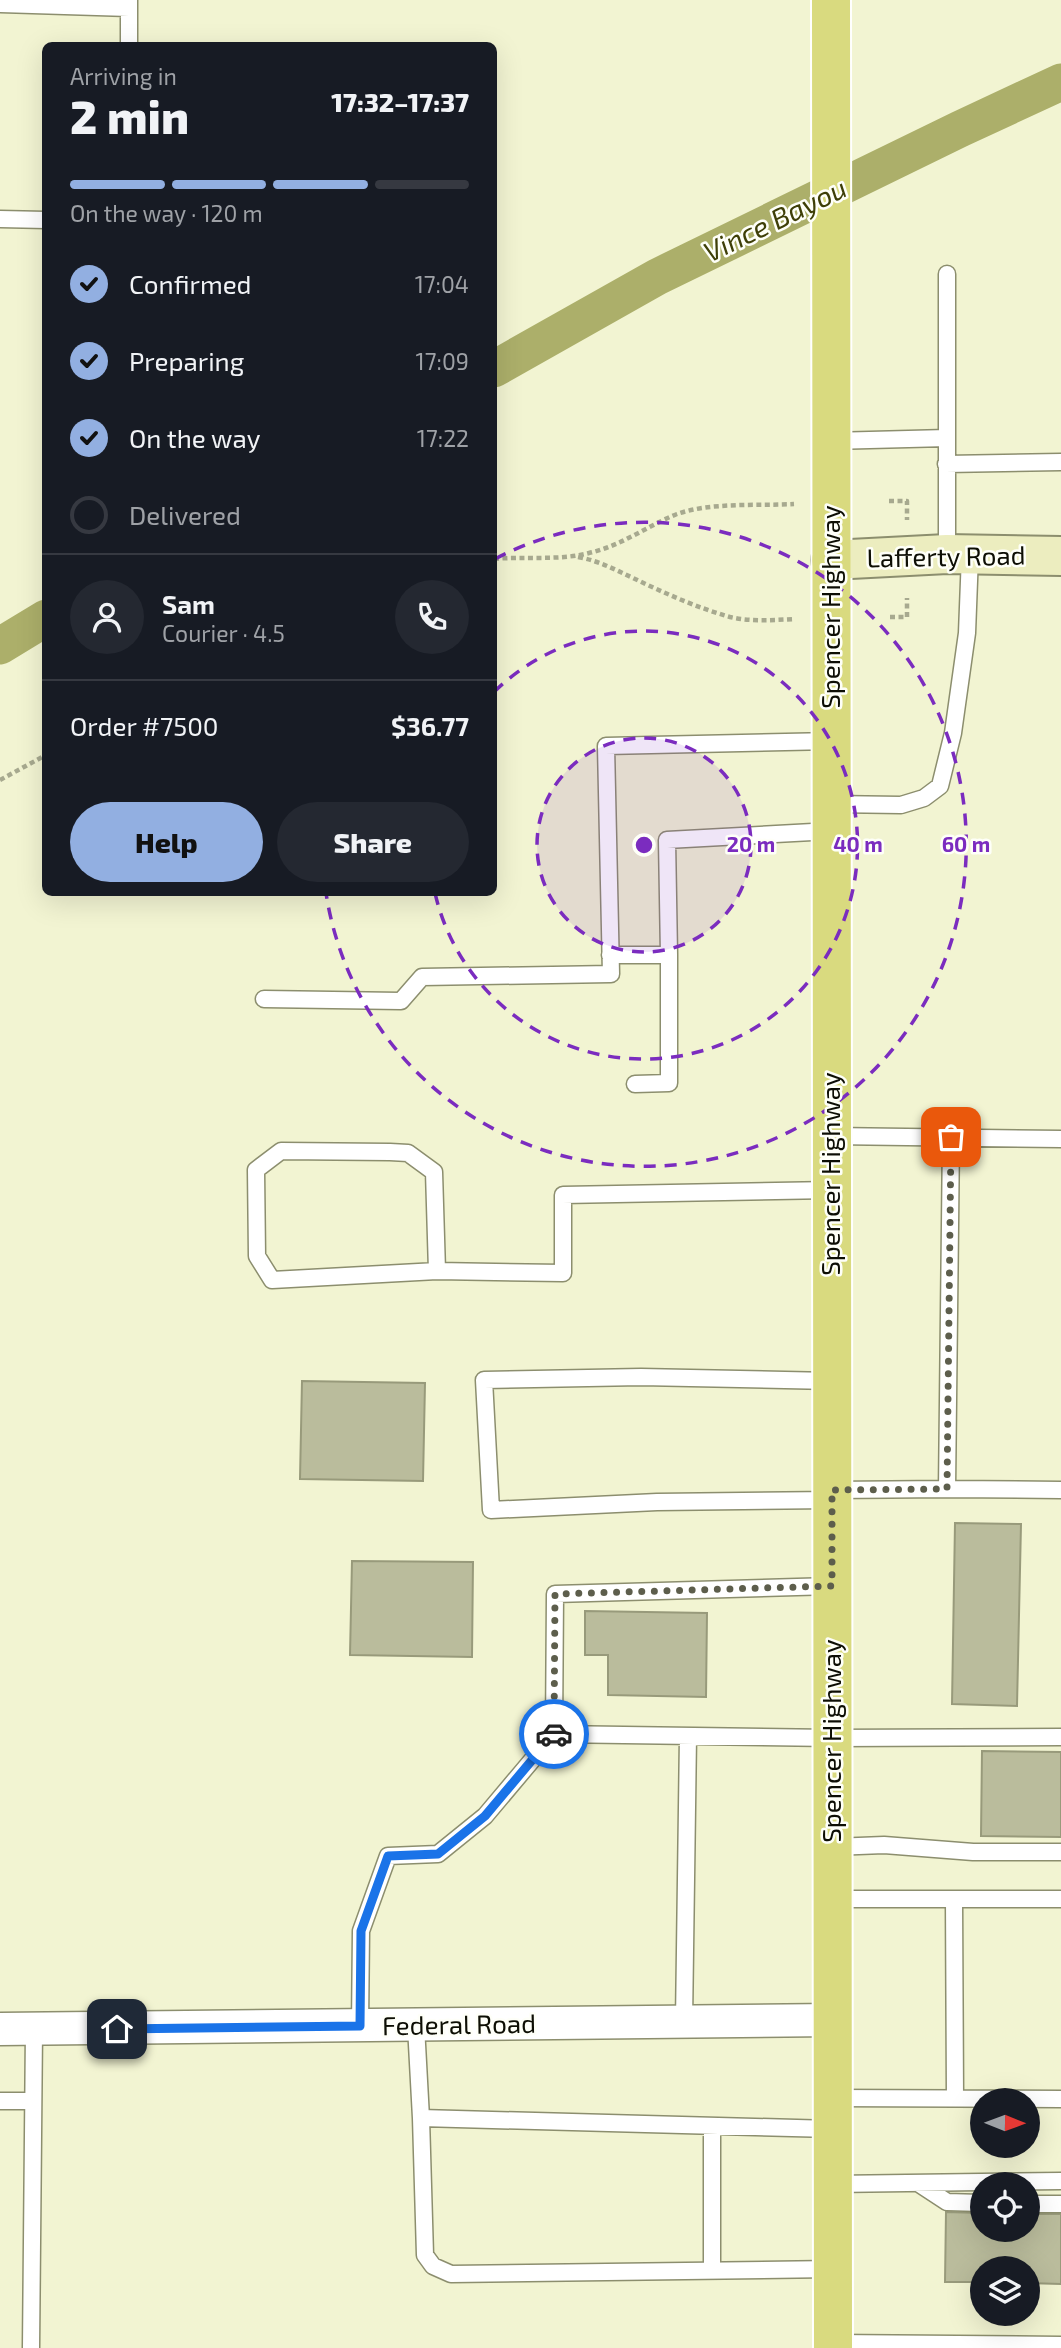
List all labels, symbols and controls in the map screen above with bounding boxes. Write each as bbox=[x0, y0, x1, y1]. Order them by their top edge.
text: Arriving in bbox=[70, 62, 177, 90]
text: 17:32–17:37 bbox=[331, 86, 469, 117]
text: 2 min bbox=[70, 88, 189, 143]
water label: Vince Bayou bbox=[698, 170, 852, 268]
text: On the way · 120 m bbox=[70, 199, 263, 227]
icon: check bbox=[70, 265, 108, 303]
text: Confirmed bbox=[129, 268, 252, 299]
text: 17:04 bbox=[415, 270, 469, 298]
icon: check bbox=[70, 342, 108, 380]
text: Preparing bbox=[129, 345, 244, 376]
text: 17:09 bbox=[416, 347, 469, 375]
icon: check bbox=[70, 419, 108, 457]
text: On the way bbox=[129, 422, 260, 453]
text: 17:22 bbox=[417, 424, 469, 452]
text: Delivered bbox=[129, 499, 241, 530]
street label: Spencer Highway bbox=[814, 505, 845, 709]
street label: Lafferty Road bbox=[866, 539, 1026, 572]
button: person bbox=[70, 580, 144, 654]
button: phone bbox=[395, 580, 469, 654]
text: Sam bbox=[162, 588, 215, 619]
text: Courier · 4.5 bbox=[162, 619, 285, 647]
text: Order #7500 bbox=[70, 710, 219, 741]
text: $36.77 bbox=[391, 710, 469, 741]
button: Help bbox=[70, 802, 263, 882]
button: Share bbox=[277, 802, 469, 882]
text: 20 m bbox=[727, 831, 775, 856]
text: 40 m bbox=[833, 831, 883, 856]
text: 60 m bbox=[942, 831, 990, 856]
centre of rings bbox=[632, 833, 656, 857]
street label: Spencer Highway bbox=[814, 1072, 845, 1276]
pin bbox=[921, 1107, 981, 1167]
icon: bag bbox=[932, 1118, 970, 1156]
street label: Spencer Highway bbox=[815, 1639, 846, 1843]
courier bbox=[519, 1699, 589, 1769]
icon: car bbox=[535, 1715, 573, 1753]
pin bbox=[87, 1999, 147, 2059]
street label: Federal Road bbox=[382, 2007, 536, 2040]
icon: home bbox=[98, 2010, 136, 2048]
north arrow bbox=[970, 2088, 1040, 2158]
map controls bbox=[970, 2088, 1040, 2326]
button: locate bbox=[970, 2172, 1040, 2242]
button: layers bbox=[970, 2256, 1040, 2326]

